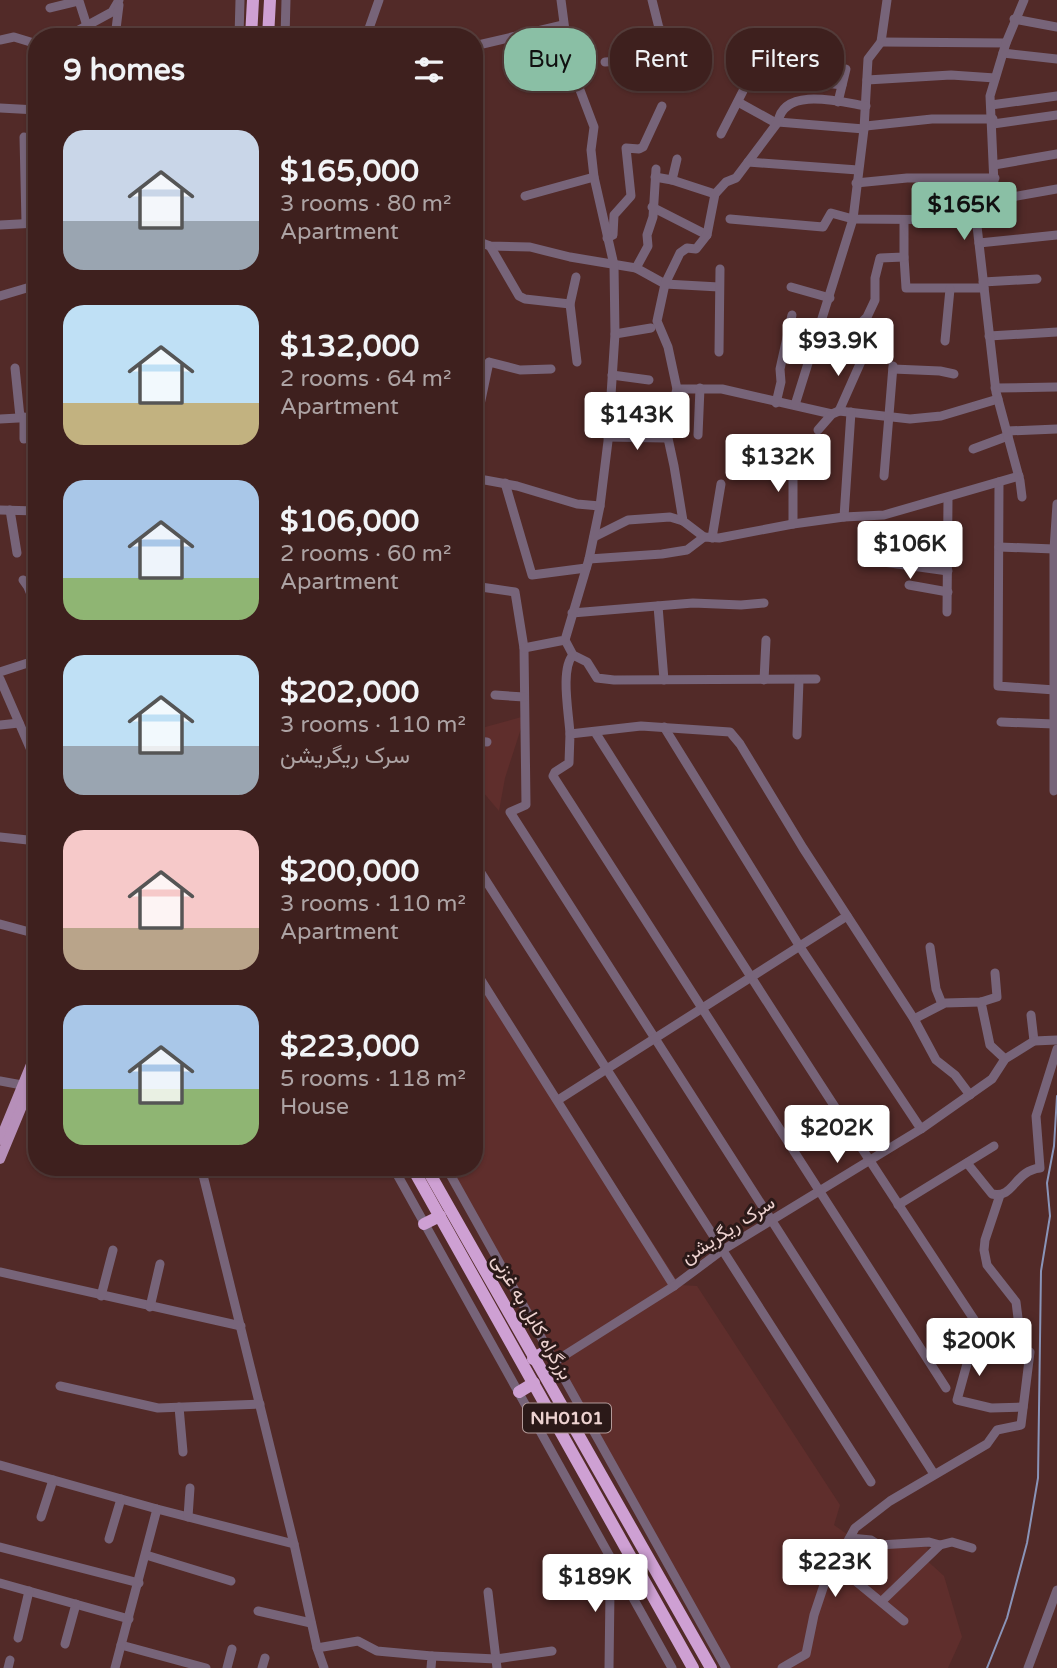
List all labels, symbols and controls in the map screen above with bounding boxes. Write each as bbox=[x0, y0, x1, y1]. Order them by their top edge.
chip: Buy bbox=[504, 28, 596, 91]
chip: Rent bbox=[610, 28, 712, 91]
chip: Filters bbox=[726, 28, 844, 91]
icon: filters bbox=[410, 51, 448, 89]
text: 9 homes bbox=[63, 52, 185, 89]
text: $165,000 bbox=[280, 153, 419, 190]
icon: home bbox=[119, 158, 203, 242]
pin: $165K bbox=[915, 182, 1013, 242]
text: 3 rooms · 80 m² bbox=[280, 190, 451, 218]
text: $165K bbox=[928, 191, 1000, 219]
text: Apartment bbox=[280, 218, 399, 246]
pin: $93.9K bbox=[781, 318, 895, 378]
text: $93.9K bbox=[799, 327, 877, 355]
text: $132,000 bbox=[280, 328, 419, 365]
icon: home bbox=[119, 333, 203, 417]
text: 2 rooms · 64 m² bbox=[280, 365, 451, 393]
pin: $143K bbox=[588, 392, 686, 452]
text: Apartment bbox=[280, 393, 399, 421]
text: $143K bbox=[601, 401, 673, 429]
pin: $132K bbox=[729, 434, 827, 494]
text: $132K bbox=[742, 443, 814, 471]
text: $106,000 bbox=[280, 503, 419, 540]
icon: home bbox=[119, 508, 203, 592]
pin: $106K bbox=[861, 522, 959, 581]
text: $106K bbox=[874, 530, 946, 558]
text: 2 rooms · 60 m² bbox=[280, 540, 451, 568]
text: Apartment bbox=[280, 568, 399, 596]
text: $202,000 bbox=[280, 674, 419, 711]
icon: home bbox=[119, 683, 203, 767]
text: 3 rooms · 110 m² bbox=[280, 711, 466, 739]
text: سرک ریگریشن bbox=[280, 742, 410, 770]
text: $200,000 bbox=[280, 853, 419, 890]
icon: home bbox=[119, 858, 203, 942]
text: 3 rooms · 110 m² bbox=[280, 890, 466, 918]
text: Apartment bbox=[280, 918, 399, 946]
text: $223,000 bbox=[280, 1028, 419, 1065]
icon: home bbox=[119, 1033, 203, 1117]
text: 5 rooms · 118 m² bbox=[280, 1065, 466, 1093]
text: House bbox=[280, 1093, 349, 1121]
pin: $202K bbox=[788, 1106, 886, 1165]
text: $202K bbox=[801, 1114, 873, 1142]
street label: سرک ریگریشن bbox=[677, 1192, 779, 1268]
street label: بزرگراه کابل به غزنی bbox=[487, 1251, 577, 1383]
pin: $200K bbox=[930, 1318, 1028, 1378]
text: $200K bbox=[943, 1327, 1015, 1355]
road number: NH0101 bbox=[523, 1404, 611, 1433]
pin: $223K bbox=[786, 1540, 884, 1599]
text: $223K bbox=[799, 1548, 871, 1576]
pin: $189K bbox=[546, 1554, 644, 1614]
text: $189K bbox=[559, 1563, 631, 1591]

